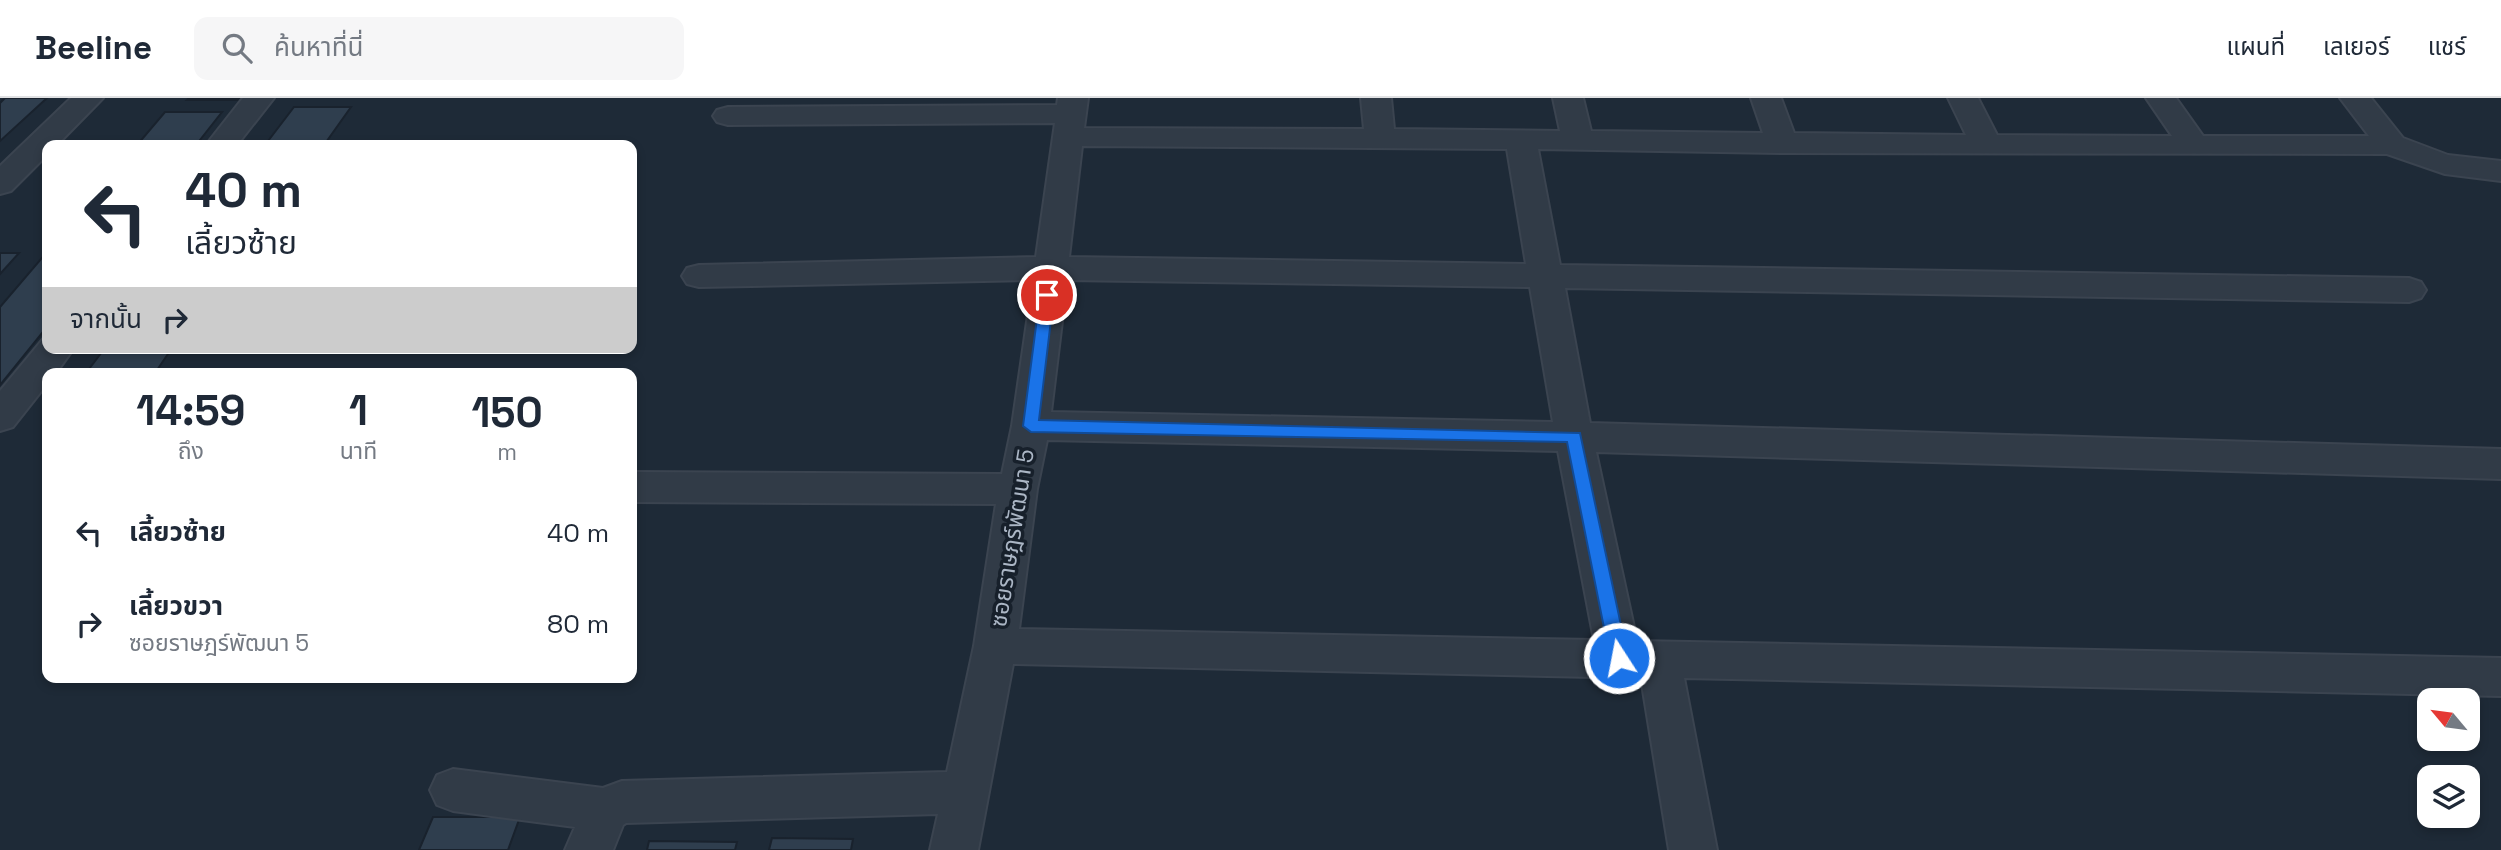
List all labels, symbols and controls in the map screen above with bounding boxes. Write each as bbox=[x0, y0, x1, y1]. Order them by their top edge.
search box bbox=[194, 17, 684, 80]
text: Beeline bbox=[35, 27, 152, 69]
icon: search bbox=[218, 29, 256, 67]
text: ค้นหาที่นี่ bbox=[274, 30, 363, 64]
text: แผนที่ bbox=[2227, 31, 2285, 62]
text: เลเยอร์ bbox=[2323, 31, 2390, 62]
text: แชร์ bbox=[2428, 31, 2466, 62]
text: 40 m bbox=[185, 159, 302, 221]
icon: left bbox=[70, 168, 161, 259]
text: เลี้ยวซ้าย bbox=[185, 223, 297, 263]
pin bbox=[1017, 265, 1077, 325]
icon: arrive bbox=[1028, 276, 1066, 314]
icon: right bbox=[156, 301, 194, 339]
text: จากนั้น bbox=[70, 302, 142, 336]
text: 14:59 bbox=[136, 384, 246, 437]
text: 1 bbox=[349, 384, 368, 437]
text: 150 bbox=[471, 386, 543, 439]
text: ถึง bbox=[178, 436, 204, 466]
text: นาที bbox=[340, 436, 377, 466]
text: m bbox=[497, 437, 517, 467]
street label: ซอยราษฎร์พัฒนา 5 bbox=[983, 447, 1041, 629]
icon: left bbox=[70, 514, 108, 552]
text: เลี้ยวซ้าย bbox=[129, 515, 226, 549]
text: 40 m bbox=[547, 516, 609, 550]
text: เลี้ยวขวา bbox=[129, 589, 223, 623]
icon: right bbox=[70, 605, 108, 643]
text: 80 m bbox=[547, 607, 609, 641]
position arrow bbox=[1582, 621, 1656, 695]
text: ซอยราษฎร์พัฒนา 5 bbox=[129, 628, 309, 658]
north arrow bbox=[2417, 688, 2480, 751]
map controls bbox=[2417, 688, 2480, 828]
button: layers bbox=[2417, 765, 2480, 828]

